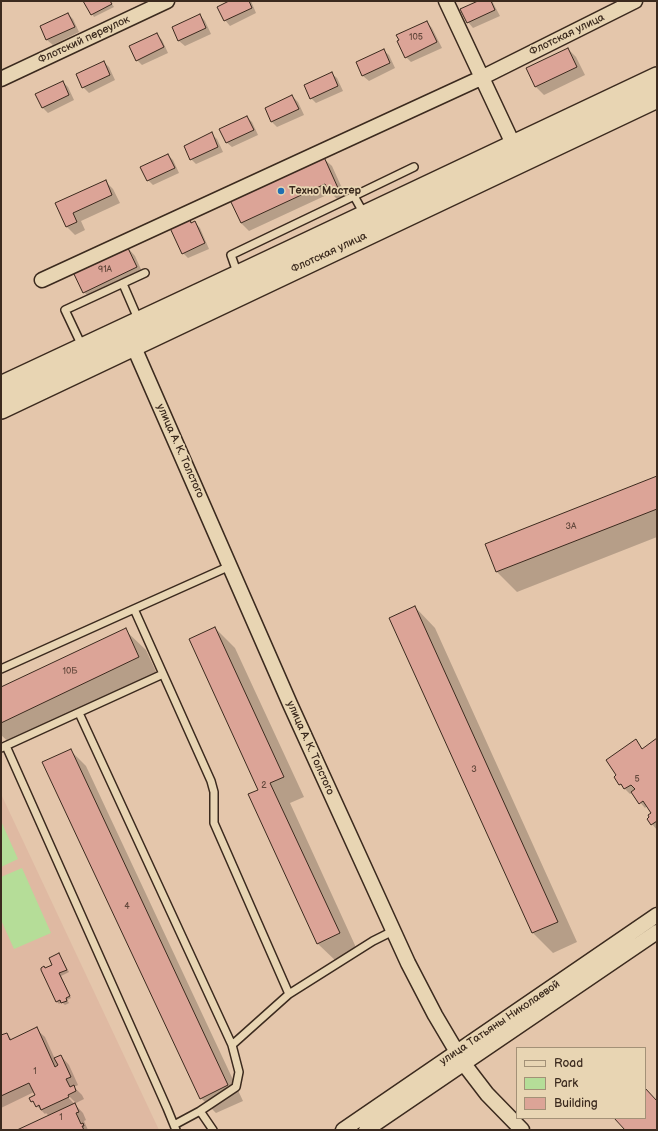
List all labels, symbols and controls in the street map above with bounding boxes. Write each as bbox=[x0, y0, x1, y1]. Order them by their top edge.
street label: Флотская улица bbox=[527, 11, 607, 59]
street label: Флотский переулок bbox=[36, 13, 132, 67]
house number: 105 bbox=[409, 33, 423, 43]
place label: Техно Мастер bbox=[289, 184, 361, 198]
marker: Техно Мастер bbox=[276, 186, 286, 196]
street label: Флотская улица bbox=[289, 230, 369, 276]
house number: 91А bbox=[98, 265, 112, 275]
street label: улица А. К. Толстого bbox=[153, 402, 207, 500]
house number: 3А bbox=[566, 522, 576, 532]
house number: 10Б bbox=[62, 667, 78, 677]
street label: улица А. К. Толстого bbox=[283, 699, 337, 797]
house number: 3 bbox=[471, 765, 477, 775]
house number: 5 bbox=[634, 775, 640, 785]
house number: 2 bbox=[261, 781, 267, 791]
house number: 4 bbox=[124, 902, 130, 912]
street label: улица Татьяны Николаевой bbox=[437, 978, 563, 1068]
legend bbox=[516, 1047, 646, 1119]
text: Road bbox=[554, 1056, 583, 1071]
house number: 1 bbox=[33, 1067, 37, 1077]
text: Park bbox=[554, 1076, 578, 1091]
text: Building bbox=[554, 1096, 598, 1111]
house number: 1 bbox=[59, 1113, 63, 1123]

